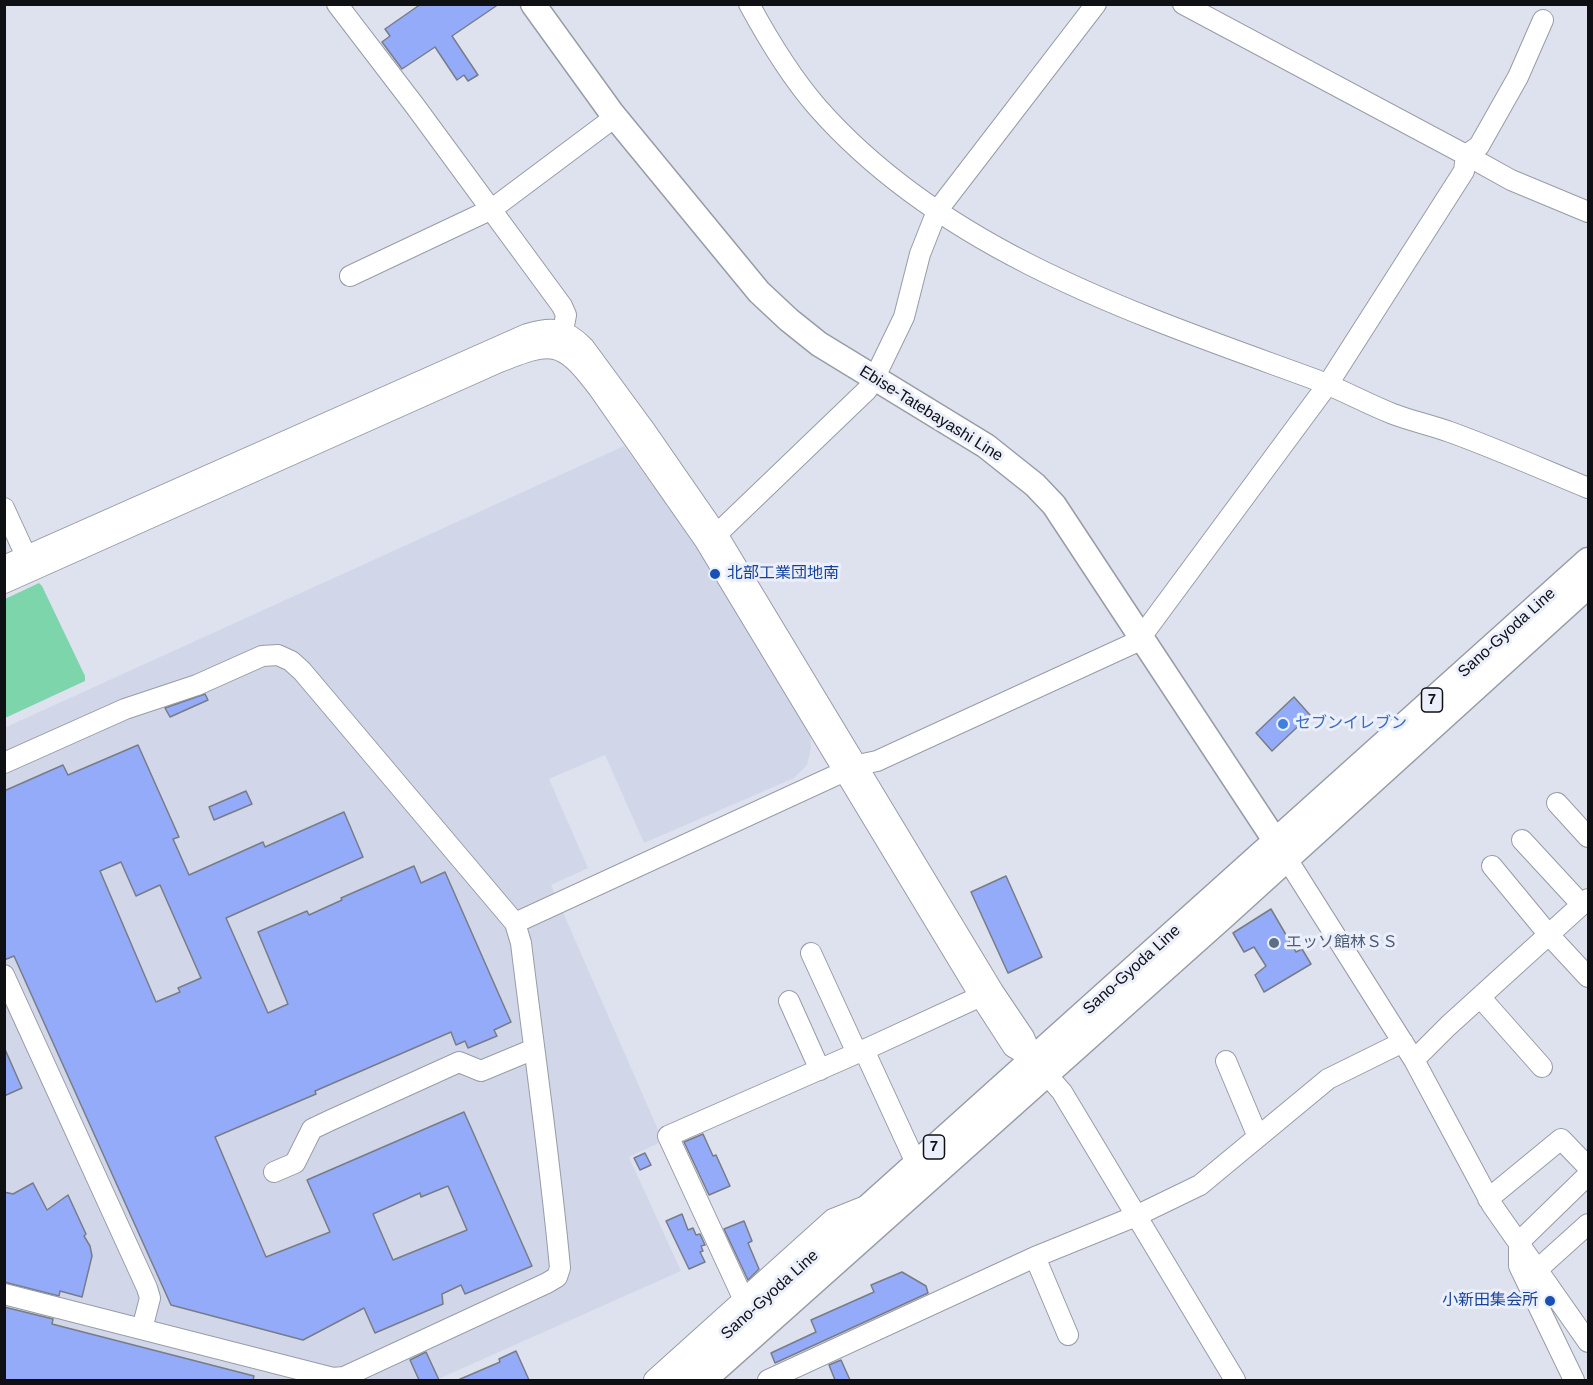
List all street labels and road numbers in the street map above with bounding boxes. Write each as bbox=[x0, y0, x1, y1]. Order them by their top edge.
street label: Ebise-Tatebayashi Line bbox=[856, 362, 1006, 466]
street label: Sano-Gyoda Line bbox=[1454, 584, 1560, 682]
road number: 7 bbox=[1422, 688, 1442, 712]
street label: Sano-Gyoda Line bbox=[1079, 921, 1185, 1019]
road number: 7 bbox=[924, 1135, 944, 1159]
street label: Sano-Gyoda Line bbox=[717, 1246, 823, 1344]

